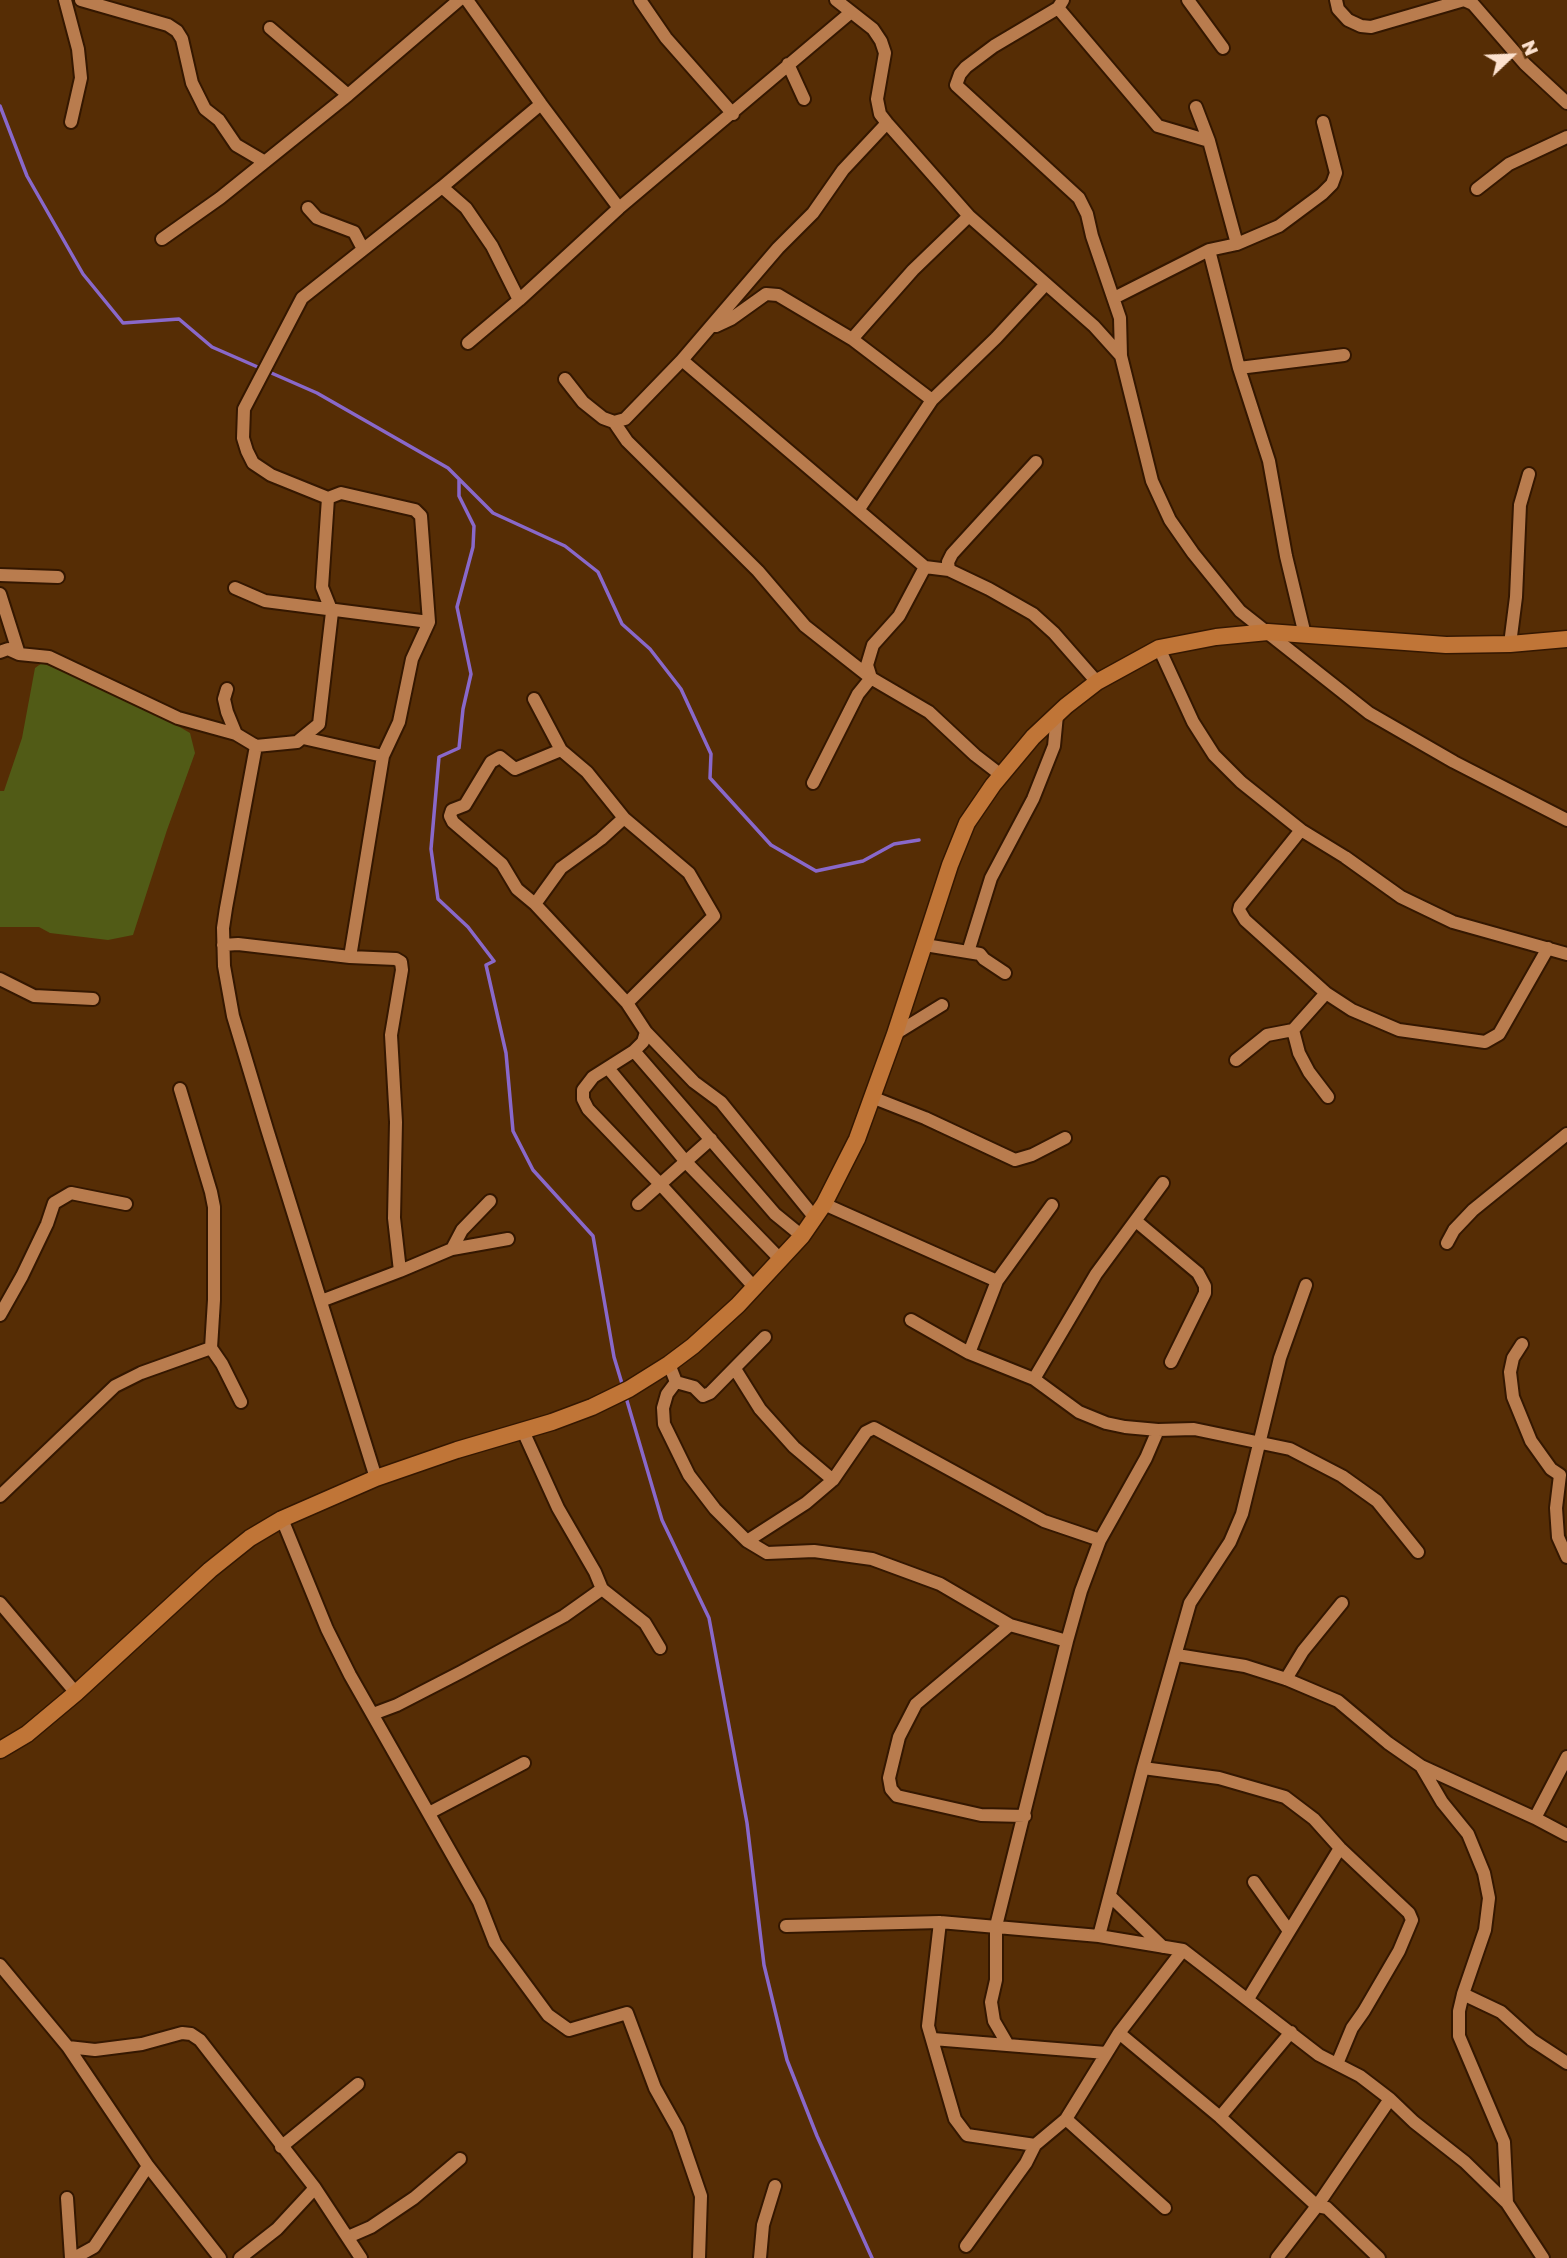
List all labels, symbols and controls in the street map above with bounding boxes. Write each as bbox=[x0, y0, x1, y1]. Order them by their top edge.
north arrow bbox=[1476, 21, 1546, 91]
text: N bbox=[1517, 36, 1544, 59]

